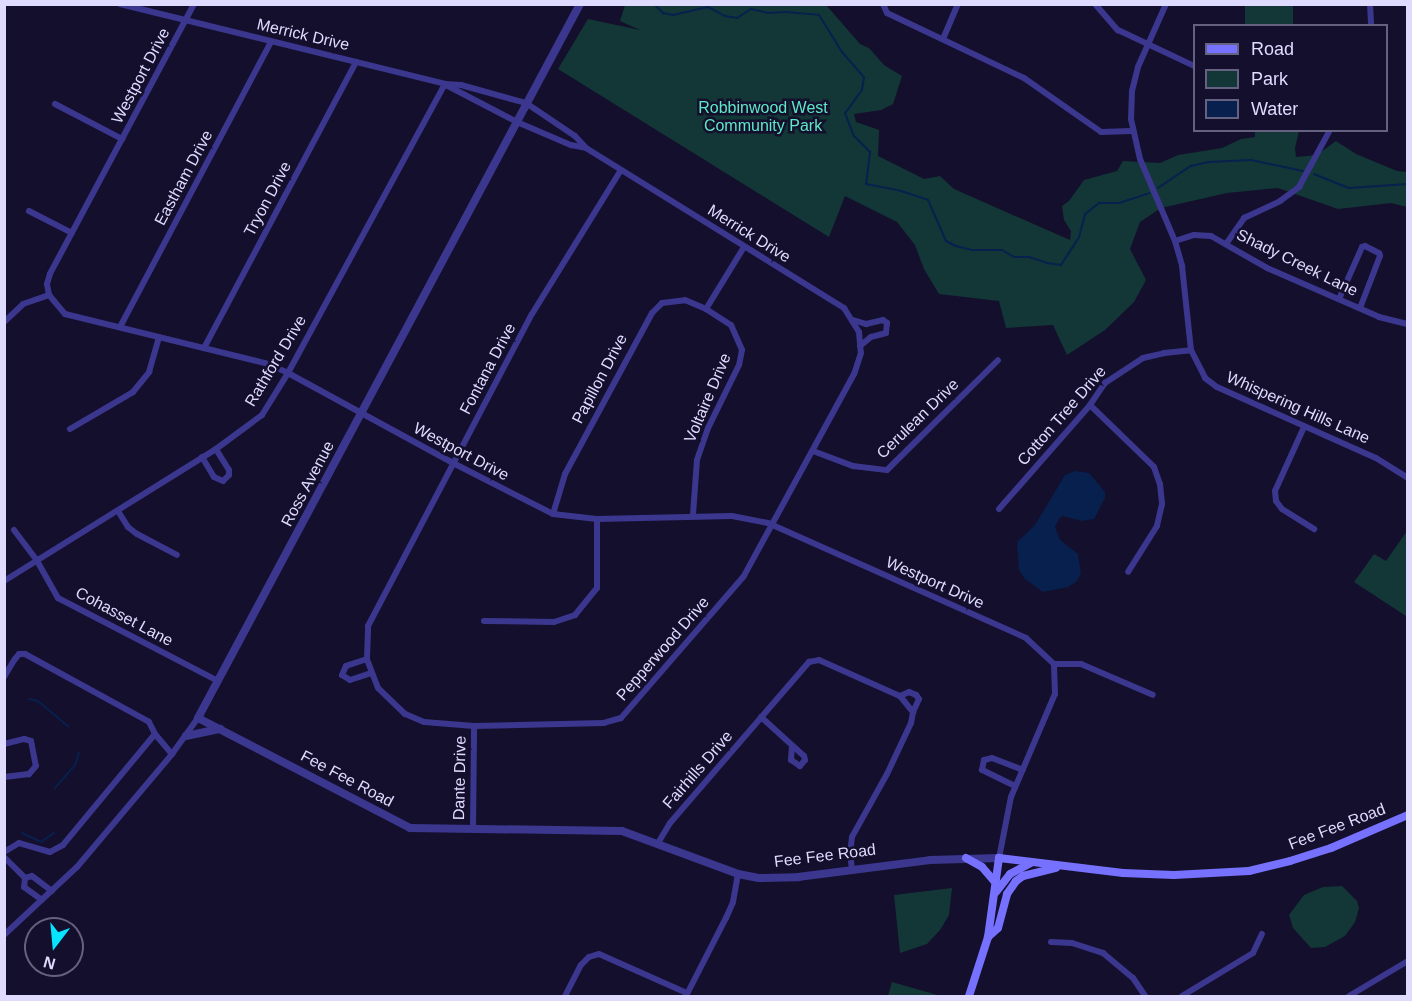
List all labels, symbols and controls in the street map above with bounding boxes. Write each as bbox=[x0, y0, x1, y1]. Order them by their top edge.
street label: Merrick Drive bbox=[255, 15, 351, 55]
legend bbox=[1193, 24, 1388, 132]
street label: Westport Drive bbox=[108, 25, 174, 127]
text: Road bbox=[1251, 39, 1294, 59]
text: Park bbox=[1251, 69, 1288, 89]
park label: Robbinwood West Community Park bbox=[698, 98, 828, 136]
text: Water bbox=[1251, 99, 1298, 119]
street label: Eastham Drive bbox=[151, 127, 217, 229]
street label: Tryon Drive bbox=[240, 158, 296, 240]
street label: Merrick Drive bbox=[704, 201, 794, 267]
street label: Shady Creek Lane bbox=[1233, 225, 1361, 301]
street label: Rathford Drive bbox=[241, 312, 311, 410]
street label: Fontana Drive bbox=[456, 320, 520, 418]
street label: Papillon Drive bbox=[568, 331, 632, 427]
street label: Voltaire Drive bbox=[681, 350, 735, 446]
street label: Cotton Tree Drive bbox=[1014, 362, 1110, 470]
street label: Whispering Hills Lane bbox=[1223, 368, 1373, 448]
street label: Cerulean Drive bbox=[873, 375, 963, 463]
street label: Westport Drive bbox=[410, 419, 512, 485]
street label: Ross Avenue bbox=[277, 438, 339, 530]
street label: Westport Drive bbox=[883, 553, 987, 613]
street label: Cohasset Lane bbox=[72, 583, 176, 651]
street label: Pepperwood Drive bbox=[613, 593, 713, 705]
street label: Fairhills Drive bbox=[659, 727, 737, 813]
street label: Dante Drive bbox=[450, 736, 470, 820]
street label: Fee Fee Road bbox=[297, 747, 397, 811]
street label: Fee Fee Road bbox=[1286, 800, 1388, 854]
street label: Fee Fee Road bbox=[773, 840, 877, 872]
north arrow bbox=[24, 917, 84, 977]
text: N bbox=[42, 953, 57, 973]

